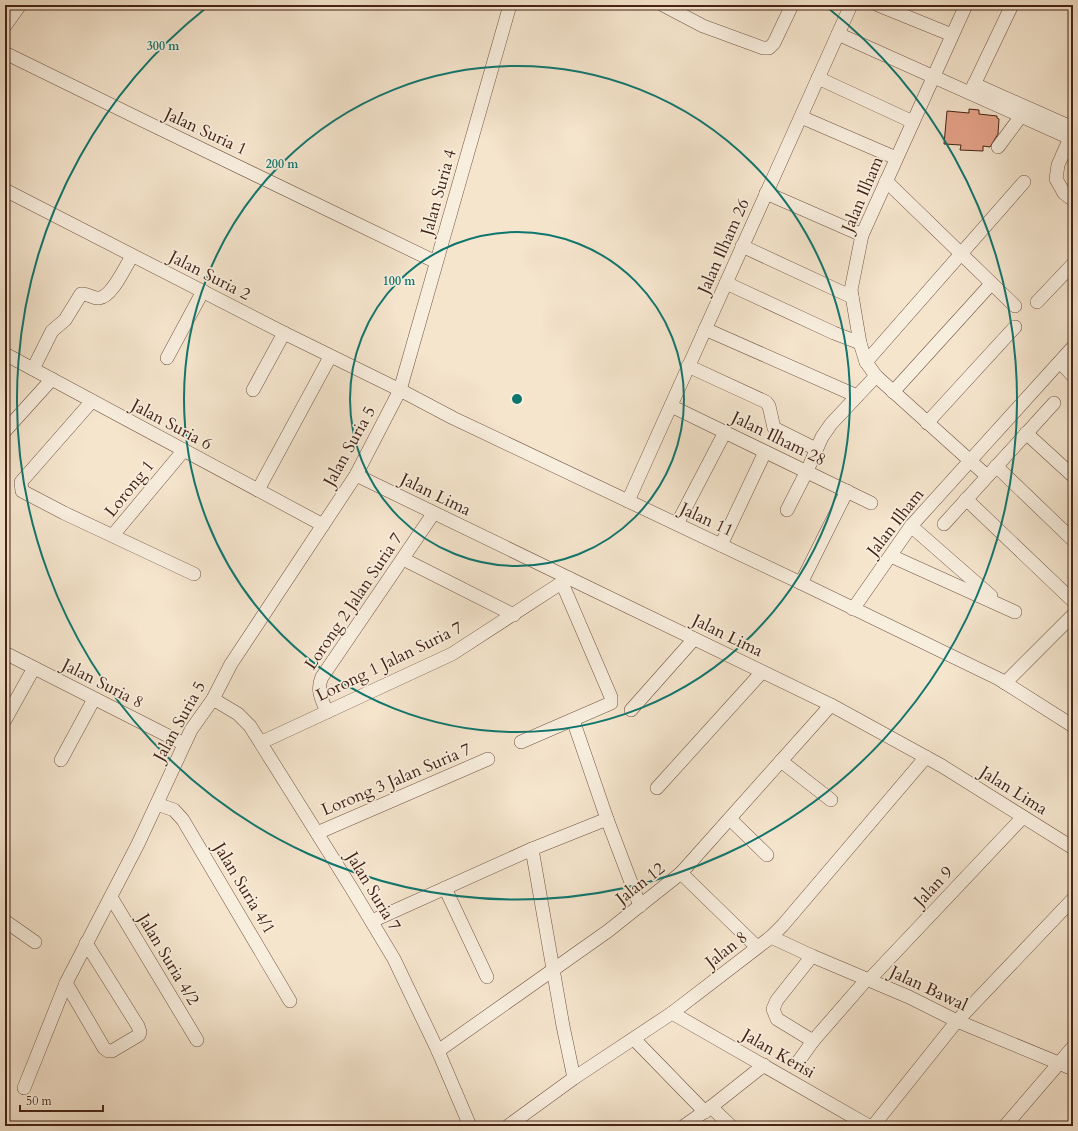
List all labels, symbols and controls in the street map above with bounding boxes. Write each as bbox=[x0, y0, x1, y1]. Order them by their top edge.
text: 300 m bbox=[147, 38, 180, 54]
street label: Jalan Suria 1 bbox=[158, 101, 251, 161]
street label: Jalan Suria 4 bbox=[414, 146, 462, 241]
street label: Jalan Ilham bbox=[835, 152, 889, 238]
text: 200 m bbox=[266, 156, 299, 172]
street label: Jalan Ilham 26 bbox=[691, 195, 755, 300]
street label: Jalan Suria 2 bbox=[162, 244, 255, 306]
text: 100 m bbox=[383, 273, 416, 289]
street label: Jalan Suria 6 bbox=[125, 392, 216, 455]
centre of rings bbox=[510, 392, 524, 406]
street label: Jalan Suria 5 bbox=[316, 402, 381, 493]
street label: Jalan Ilham 28 bbox=[725, 404, 830, 471]
street label: Lorong 1 bbox=[99, 455, 160, 522]
street label: Jalan Lima bbox=[394, 466, 475, 522]
street label: Jalan Ilham bbox=[860, 483, 930, 563]
street label: Jalan 11 bbox=[674, 496, 737, 542]
street label: Lorong 2 Jalan Suria 7 bbox=[299, 528, 408, 674]
street label: Jalan Lima bbox=[686, 607, 767, 663]
street label: Lorong 1 Jalan Suria 7 bbox=[312, 616, 467, 707]
street label: Jalan Suria 8 bbox=[55, 652, 147, 714]
street label: Jalan Suria 5 bbox=[146, 677, 211, 768]
street label: Lorong 3 Jalan Suria 7 bbox=[318, 737, 475, 821]
street label: Jalan Lima bbox=[973, 759, 1053, 821]
street label: Jalan Suria 4/1 bbox=[207, 836, 281, 938]
street label: Jalan Suria 7 bbox=[339, 845, 406, 935]
street label: Jalan 12 bbox=[609, 857, 670, 912]
street label: Jalan 9 bbox=[907, 861, 958, 914]
street label: Jalan Suria 4/2 bbox=[131, 907, 205, 1009]
street label: Jalan 8 bbox=[698, 926, 752, 975]
street label: Jalan Bawal bbox=[884, 959, 972, 1017]
street label: Jalan Kerisi bbox=[735, 1022, 820, 1084]
scale bar bbox=[20, 1087, 103, 1113]
text: 50 m bbox=[26, 1093, 53, 1109]

